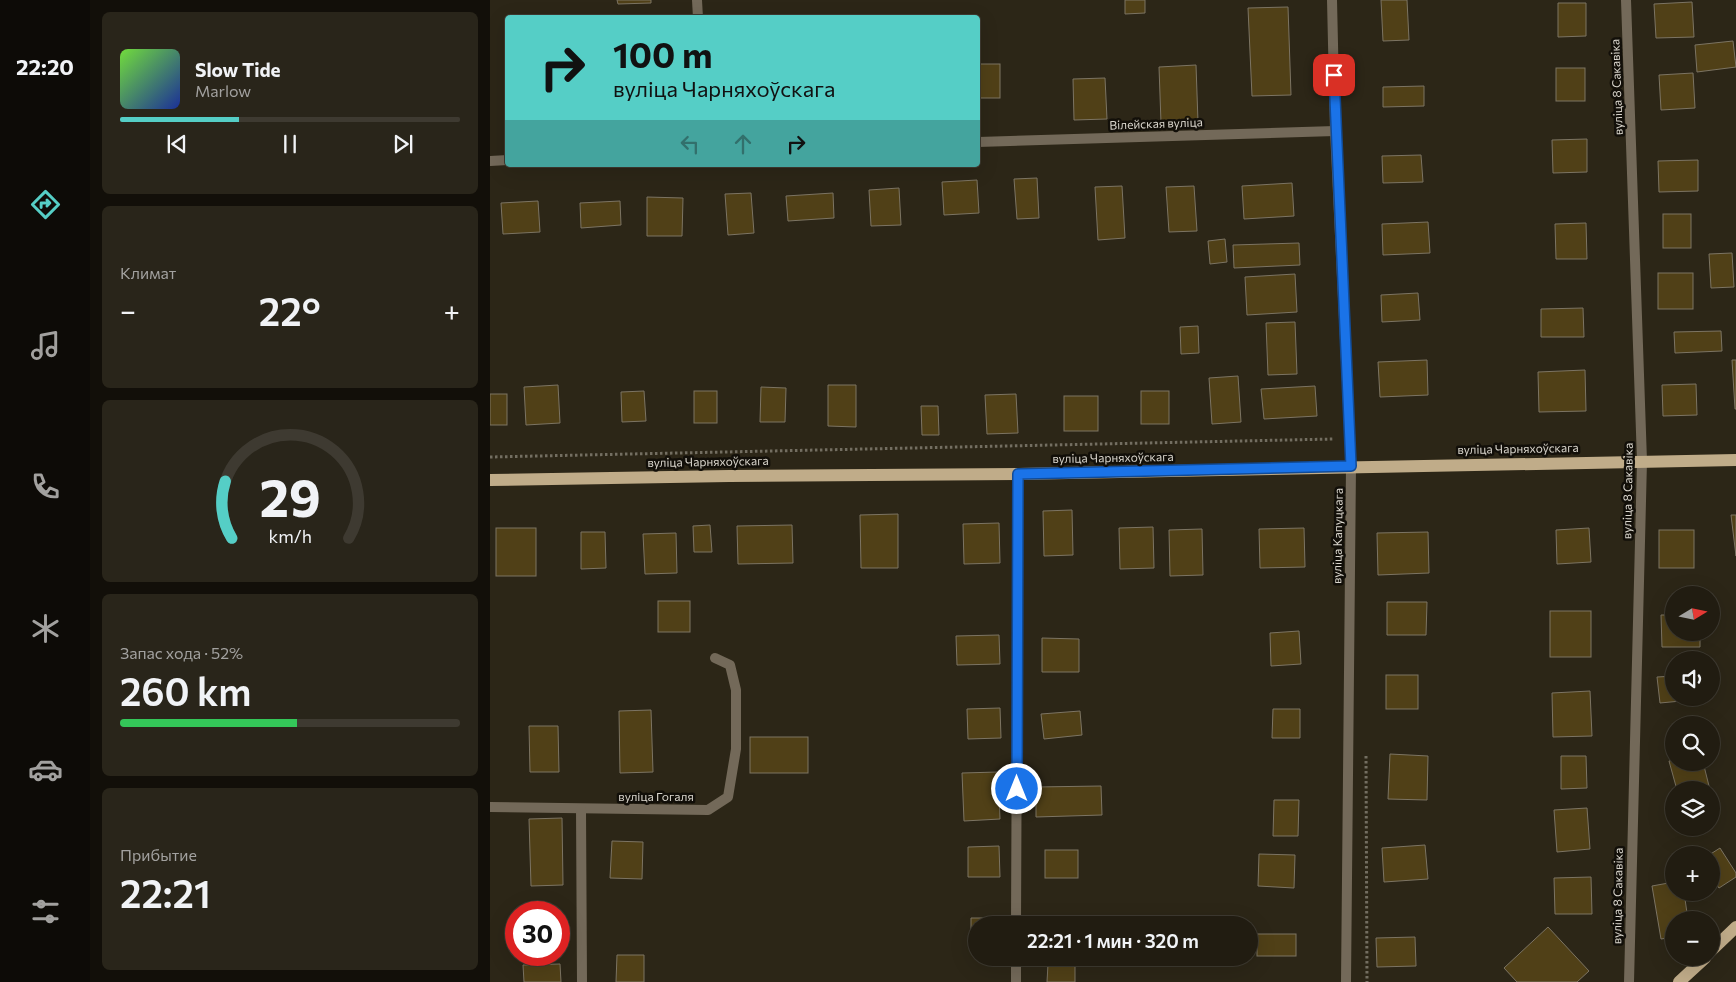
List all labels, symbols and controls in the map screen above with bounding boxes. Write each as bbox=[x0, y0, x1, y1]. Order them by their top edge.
text: 100 m bbox=[613, 32, 713, 75]
icon: right bbox=[530, 35, 595, 100]
street label: вуліца 8 Сакавіка bbox=[1607, 39, 1625, 135]
text: 22:20 bbox=[16, 53, 74, 80]
pin bbox=[1313, 54, 1355, 96]
text: Slow Tide bbox=[195, 58, 281, 81]
icon: arrive bbox=[1320, 61, 1348, 89]
text: вуліца Чарняхоўскага bbox=[613, 75, 835, 102]
text: Marlow bbox=[195, 81, 251, 100]
street label: Вілейская вуліца bbox=[1109, 114, 1203, 132]
icon: previous bbox=[163, 130, 191, 158]
icon: pause bbox=[276, 130, 304, 158]
icon: next bbox=[389, 130, 417, 158]
icon: left bbox=[676, 130, 704, 158]
icon: ahead bbox=[729, 130, 757, 158]
icon: right bbox=[782, 130, 810, 158]
icon: directions bbox=[28, 187, 63, 222]
text: Климат bbox=[120, 263, 176, 282]
text: 22° bbox=[259, 287, 321, 334]
text: − bbox=[120, 293, 136, 327]
text: + bbox=[444, 293, 460, 327]
icon: music bbox=[28, 328, 63, 363]
street label: вуліца Чарняхоўскага bbox=[1457, 440, 1579, 456]
street label: вуліца 8 Сакавіка bbox=[1619, 443, 1635, 539]
street label: вуліца Чарняхоўскага bbox=[1052, 449, 1174, 465]
street label: вуліца Чарняхоўскага bbox=[647, 453, 769, 469]
text: 29 bbox=[259, 464, 321, 528]
icon: phone bbox=[28, 469, 63, 504]
street label: вуліца Капуцкага bbox=[1329, 488, 1345, 584]
text: km/h bbox=[268, 525, 312, 547]
north arrow bbox=[1665, 586, 1720, 641]
map controls bbox=[1665, 586, 1720, 966]
icon: climate bbox=[28, 611, 63, 646]
text: Запас хода · 52% bbox=[120, 643, 243, 662]
button: sound bbox=[1665, 651, 1720, 706]
text: 260 km bbox=[120, 667, 251, 714]
button: search bbox=[1665, 716, 1720, 771]
icon: car bbox=[28, 752, 63, 787]
position arrow bbox=[990, 762, 1042, 814]
button: layers bbox=[1665, 781, 1720, 836]
street label: вуліца Гогаля bbox=[618, 789, 694, 803]
text: Прибытие bbox=[120, 845, 197, 864]
button: + bbox=[1665, 846, 1720, 901]
street label: вуліца 8 Сакавіка bbox=[1609, 848, 1625, 944]
text: 22:21 bbox=[120, 869, 211, 916]
icon: filters bbox=[28, 894, 63, 929]
speed limit sign: 30 bbox=[505, 901, 570, 966]
button: − bbox=[1665, 911, 1720, 966]
text: 22:21 · 1 мин · 320 m bbox=[1027, 929, 1199, 952]

